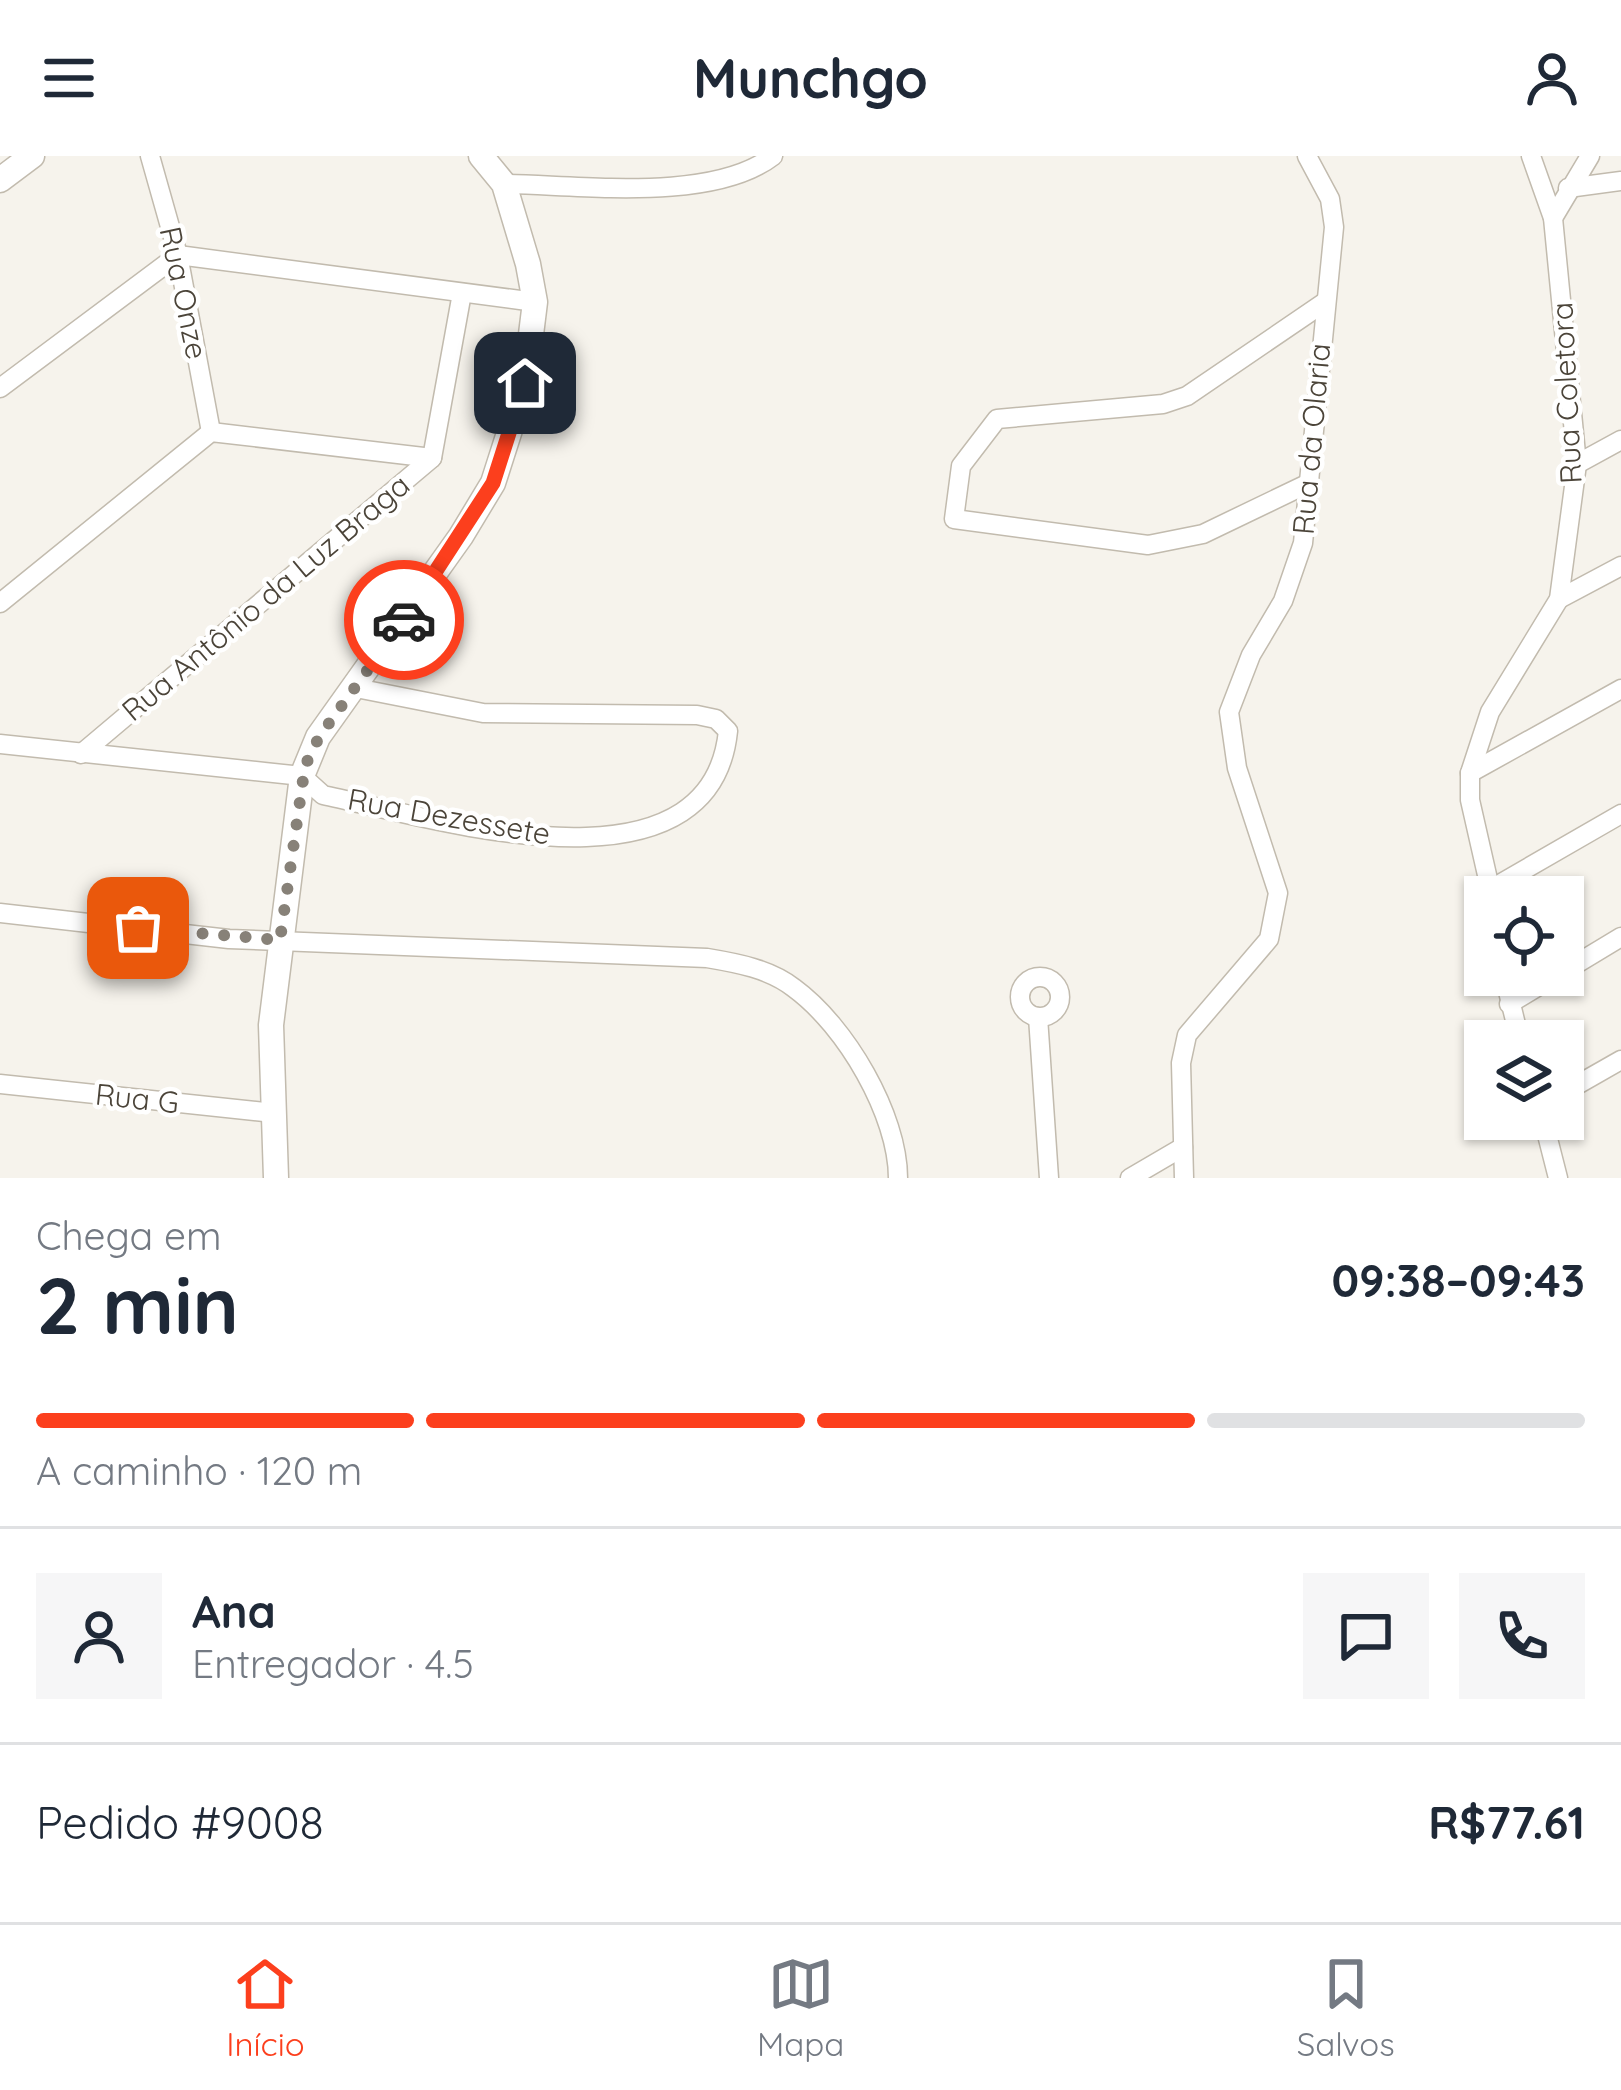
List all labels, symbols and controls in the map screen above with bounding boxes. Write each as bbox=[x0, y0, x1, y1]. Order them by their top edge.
text: Munchgo bbox=[693, 44, 928, 112]
icon: menu bbox=[36, 45, 102, 111]
icon: person bbox=[1519, 45, 1585, 111]
street label: Rua Onze bbox=[151, 223, 217, 363]
street label: Rua Coletora bbox=[1542, 301, 1590, 485]
pin bbox=[474, 332, 576, 434]
street label: Rua da Olaria bbox=[1284, 342, 1338, 536]
icon: home bbox=[492, 350, 558, 416]
street label: Rua Antônio da Luz Braga bbox=[114, 466, 417, 729]
courier bbox=[344, 560, 464, 680]
icon: car bbox=[371, 587, 437, 653]
street label: Rua Dezessete bbox=[345, 779, 553, 853]
map controls bbox=[1464, 876, 1584, 1140]
button: locate bbox=[1464, 876, 1584, 996]
pin bbox=[87, 877, 189, 979]
icon: bag bbox=[105, 895, 171, 961]
button: layers bbox=[1464, 1020, 1584, 1140]
street label: Rua G bbox=[93, 1075, 181, 1121]
text: Chega em bbox=[36, 1211, 221, 1260]
text: 09:38–09:43 bbox=[1331, 1252, 1585, 1308]
text: 2 min bbox=[36, 1256, 239, 1354]
text: A caminho · 120 m bbox=[36, 1446, 362, 1495]
button: person bbox=[36, 1573, 162, 1699]
button: chat bbox=[1303, 1573, 1429, 1699]
button: phone bbox=[1459, 1573, 1585, 1699]
text: Ana bbox=[192, 1583, 276, 1639]
text: Entregador · 4.5 bbox=[192, 1639, 474, 1688]
text: Pedido #9008 bbox=[36, 1794, 324, 1850]
text: R$77.61 bbox=[1428, 1794, 1585, 1850]
tab: Início bbox=[226, 1951, 305, 2064]
tab: Mapa bbox=[757, 1951, 844, 2064]
tab: Salvos bbox=[1297, 1951, 1395, 2064]

